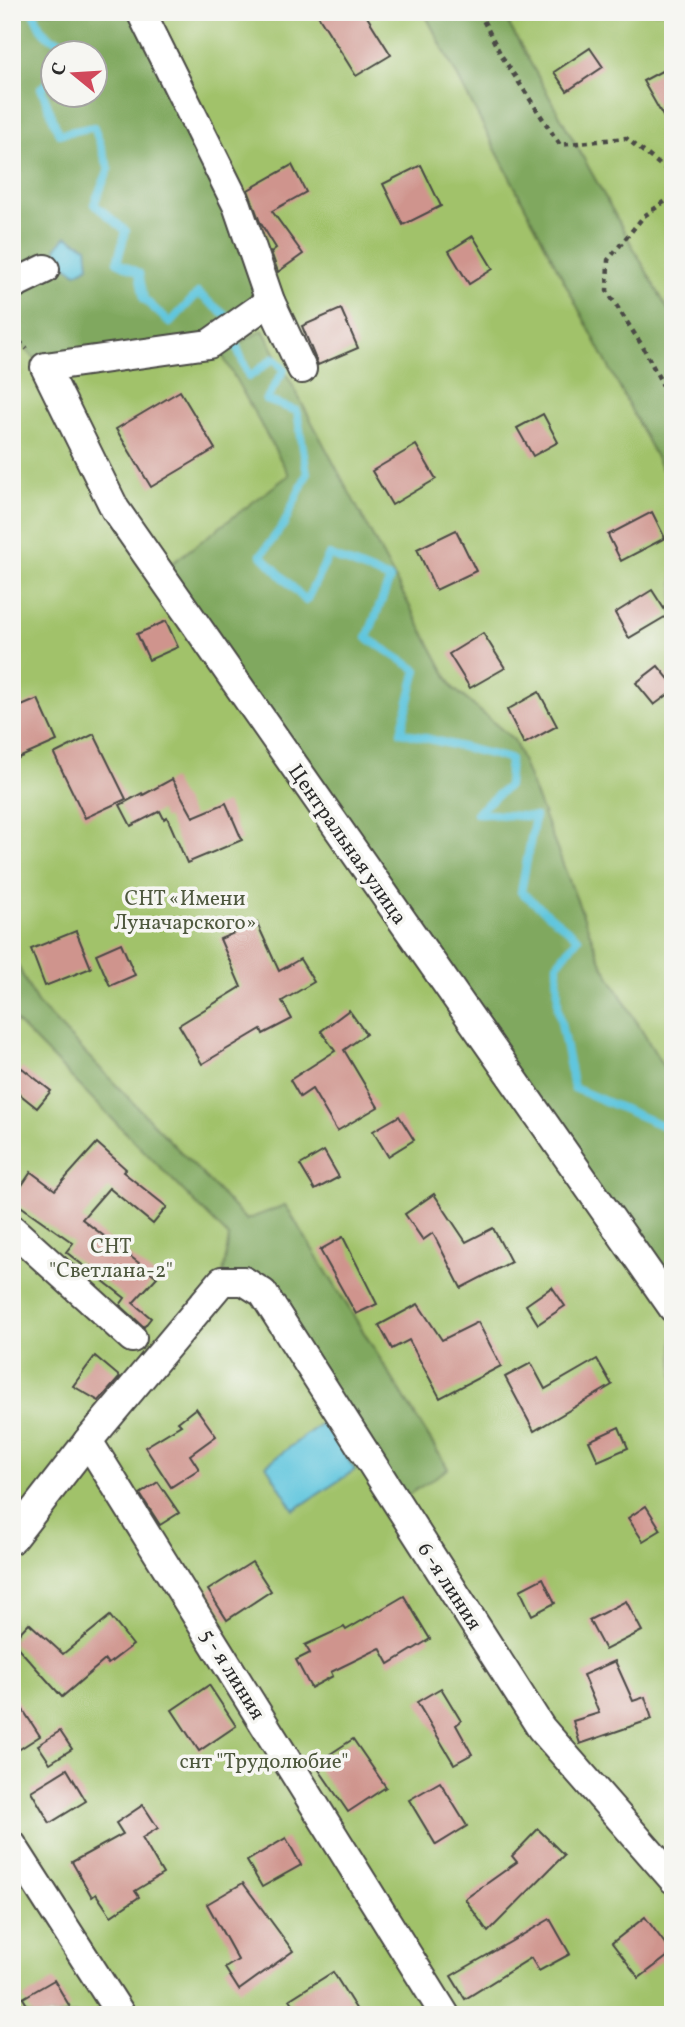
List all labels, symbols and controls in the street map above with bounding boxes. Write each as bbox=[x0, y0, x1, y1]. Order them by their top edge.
north arrow bbox=[38, 38, 108, 108]
text: С bbox=[45, 60, 74, 79]
street label: Центральная улица bbox=[280, 759, 413, 931]
park label: СНТ «Имени Луначарского» bbox=[114, 885, 256, 938]
park label: СНТ "Светлана-2" bbox=[49, 1233, 173, 1286]
street label: 6 -я линия bbox=[410, 1537, 488, 1636]
street label: 5 - я линия bbox=[192, 1624, 271, 1726]
park label: снт "Трудолюбие" bbox=[179, 1748, 349, 1777]

